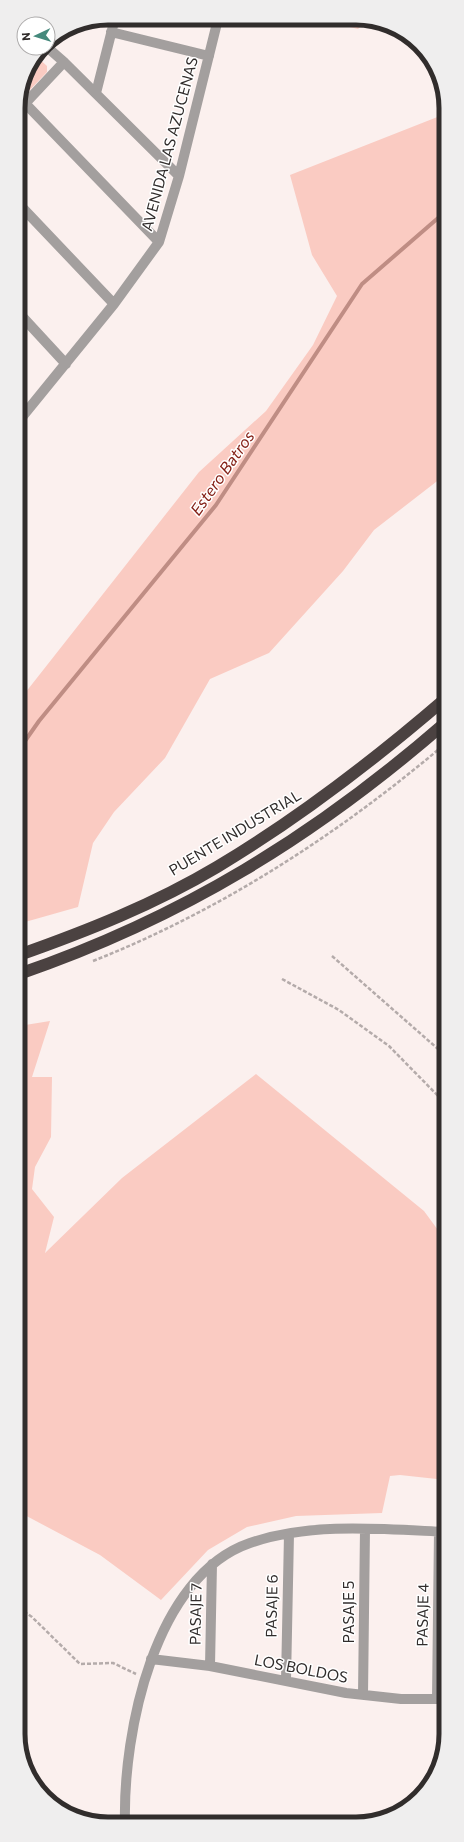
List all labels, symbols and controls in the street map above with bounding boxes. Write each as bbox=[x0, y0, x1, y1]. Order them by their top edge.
north arrow bbox=[16, 16, 56, 56]
text: N bbox=[19, 32, 32, 41]
street label: AVENIDA LAS AZUCENAS bbox=[137, 55, 201, 233]
water label: Estero Batros bbox=[186, 427, 258, 518]
street label: PUENTE INDUSTRIAL bbox=[165, 785, 304, 879]
street label: PASAJE 6 bbox=[261, 1574, 281, 1638]
street label: PASAJE 5 bbox=[339, 1581, 357, 1643]
street label: PASAJE 7 bbox=[185, 1583, 205, 1645]
street label: PASAJE 4 bbox=[412, 1583, 432, 1647]
street label: LOS BOLDOS bbox=[253, 1650, 350, 1686]

